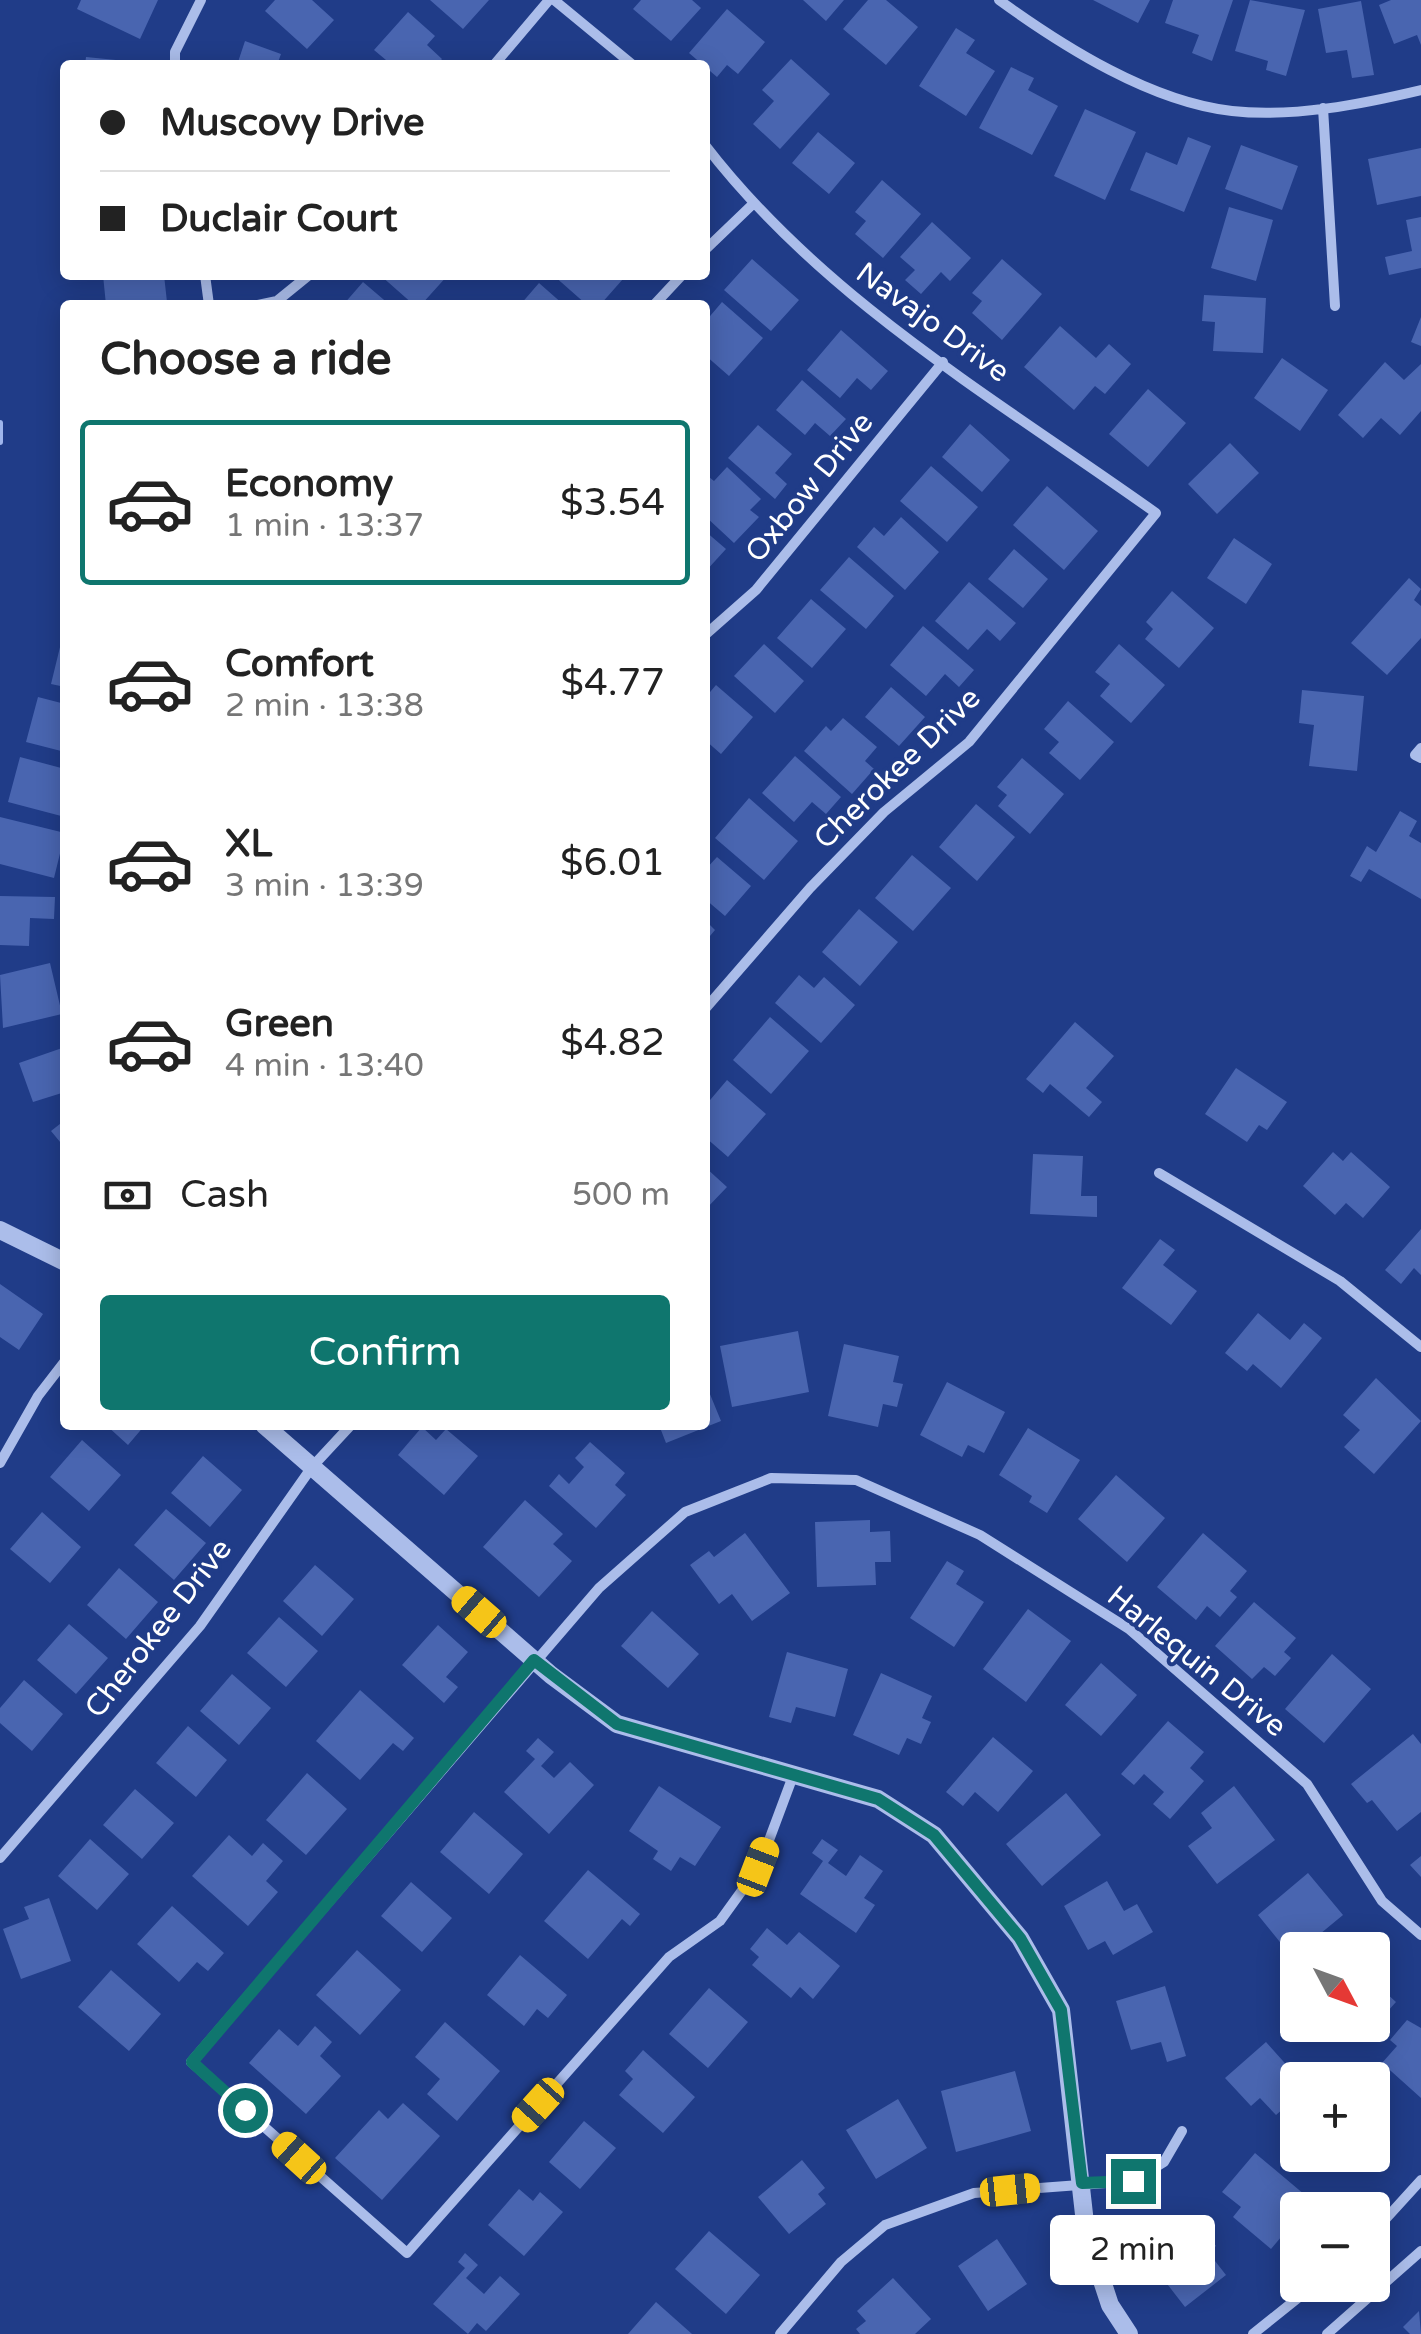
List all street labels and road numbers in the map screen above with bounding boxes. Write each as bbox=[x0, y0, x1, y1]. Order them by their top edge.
street label: Navajo Drive bbox=[849, 254, 1017, 391]
street label: Oxbow Drive bbox=[738, 405, 881, 570]
street label: Cherokee Drive bbox=[806, 680, 988, 857]
street label: Cherokee Drive bbox=[77, 1531, 240, 1725]
street label: Harlequin Drive bbox=[1100, 1578, 1294, 1745]

